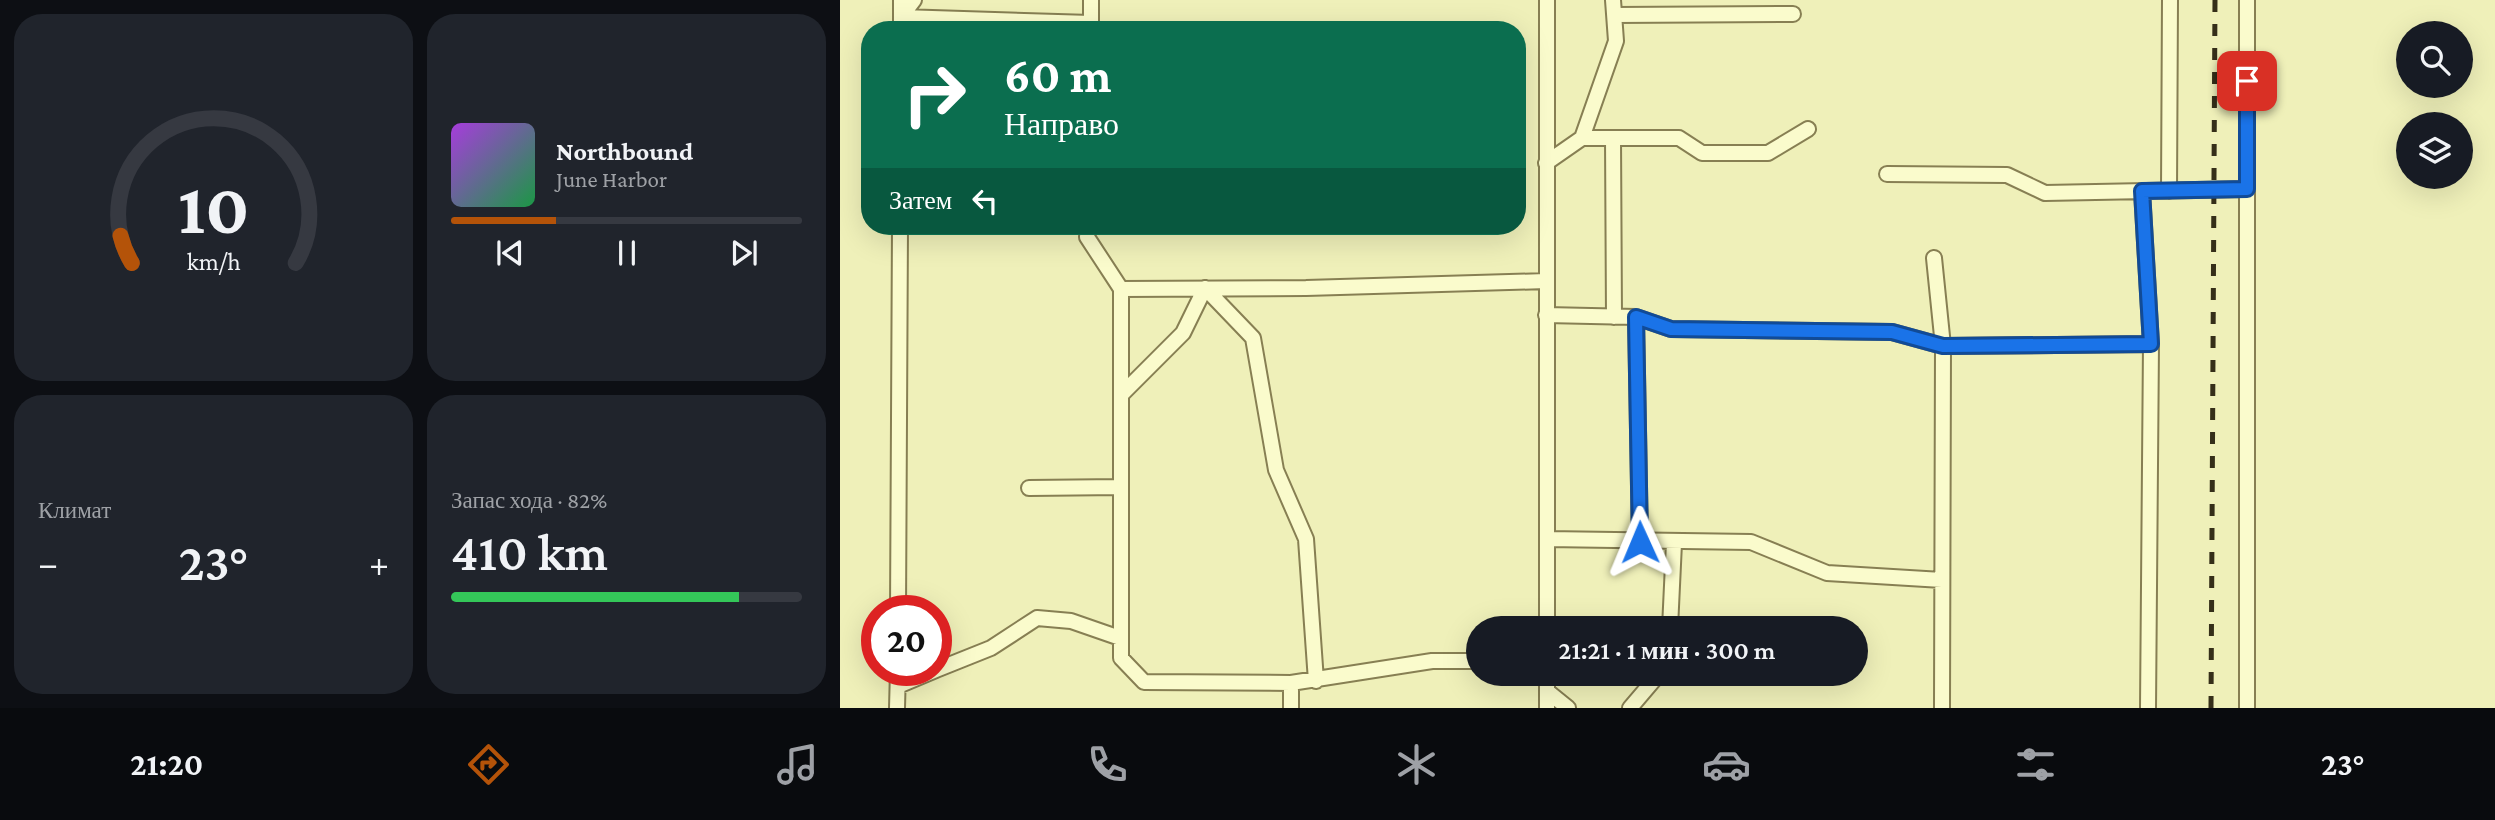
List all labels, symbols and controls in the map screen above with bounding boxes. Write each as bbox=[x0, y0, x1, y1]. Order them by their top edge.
map controls bbox=[2396, 21, 2473, 189]
button: search bbox=[2396, 21, 2473, 98]
text: 60 m bbox=[1004, 48, 1111, 103]
icon: right bbox=[889, 49, 980, 140]
pin bbox=[2217, 51, 2277, 111]
icon: arrive bbox=[2228, 62, 2266, 100]
text: Направо bbox=[1004, 106, 1119, 142]
button: layers bbox=[2396, 112, 2473, 189]
text: Northbound bbox=[556, 137, 693, 166]
text: June Harbor bbox=[556, 166, 667, 192]
text: 10 bbox=[178, 169, 249, 250]
icon: left bbox=[966, 182, 1004, 220]
text: Затем bbox=[889, 186, 952, 215]
icon: previous bbox=[491, 234, 529, 272]
icon: pause bbox=[608, 234, 646, 272]
icon: next bbox=[725, 234, 763, 272]
text: km/h bbox=[187, 248, 240, 275]
text: Запас хода · 82% bbox=[451, 487, 607, 513]
text: Климат bbox=[38, 497, 111, 523]
position arrow bbox=[1603, 505, 1677, 579]
text: 410 km bbox=[451, 523, 608, 581]
text: 23° bbox=[179, 533, 248, 591]
text: − bbox=[38, 542, 58, 584]
text: + bbox=[369, 542, 389, 584]
speed limit sign: 20 bbox=[861, 595, 952, 686]
text: 21:21 · 1 мин · 300 m bbox=[1559, 636, 1775, 665]
icon: directions bbox=[464, 740, 513, 789]
icon: music bbox=[773, 740, 822, 789]
icon: phone bbox=[1083, 740, 1132, 789]
icon: climate bbox=[1392, 740, 1441, 789]
icon: car bbox=[1702, 740, 1751, 789]
icon: filters bbox=[2011, 740, 2060, 789]
text: 21:20 bbox=[130, 746, 203, 782]
text: 23° bbox=[2321, 746, 2365, 782]

